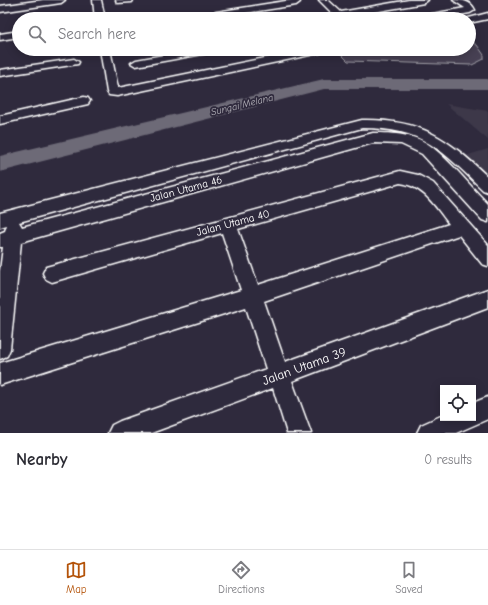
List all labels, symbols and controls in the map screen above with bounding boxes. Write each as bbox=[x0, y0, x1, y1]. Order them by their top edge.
search box bbox=[12, 12, 476, 56]
icon: search bbox=[26, 23, 48, 45]
text: Search here bbox=[58, 25, 136, 43]
water label: Sungai Melana bbox=[210, 91, 274, 119]
street label: Jalan Utama 46 bbox=[148, 173, 224, 205]
street label: Jalan Utama 40 bbox=[195, 207, 271, 239]
street label: Jalan Utama 39 bbox=[260, 344, 348, 388]
map controls bbox=[440, 385, 476, 421]
button: locate bbox=[440, 385, 476, 421]
text: Nearby bbox=[16, 450, 67, 469]
text: 0 results bbox=[424, 452, 472, 467]
tab: Map bbox=[65, 559, 87, 596]
tab: Directions bbox=[218, 559, 265, 596]
tab: Saved bbox=[395, 559, 423, 596]

